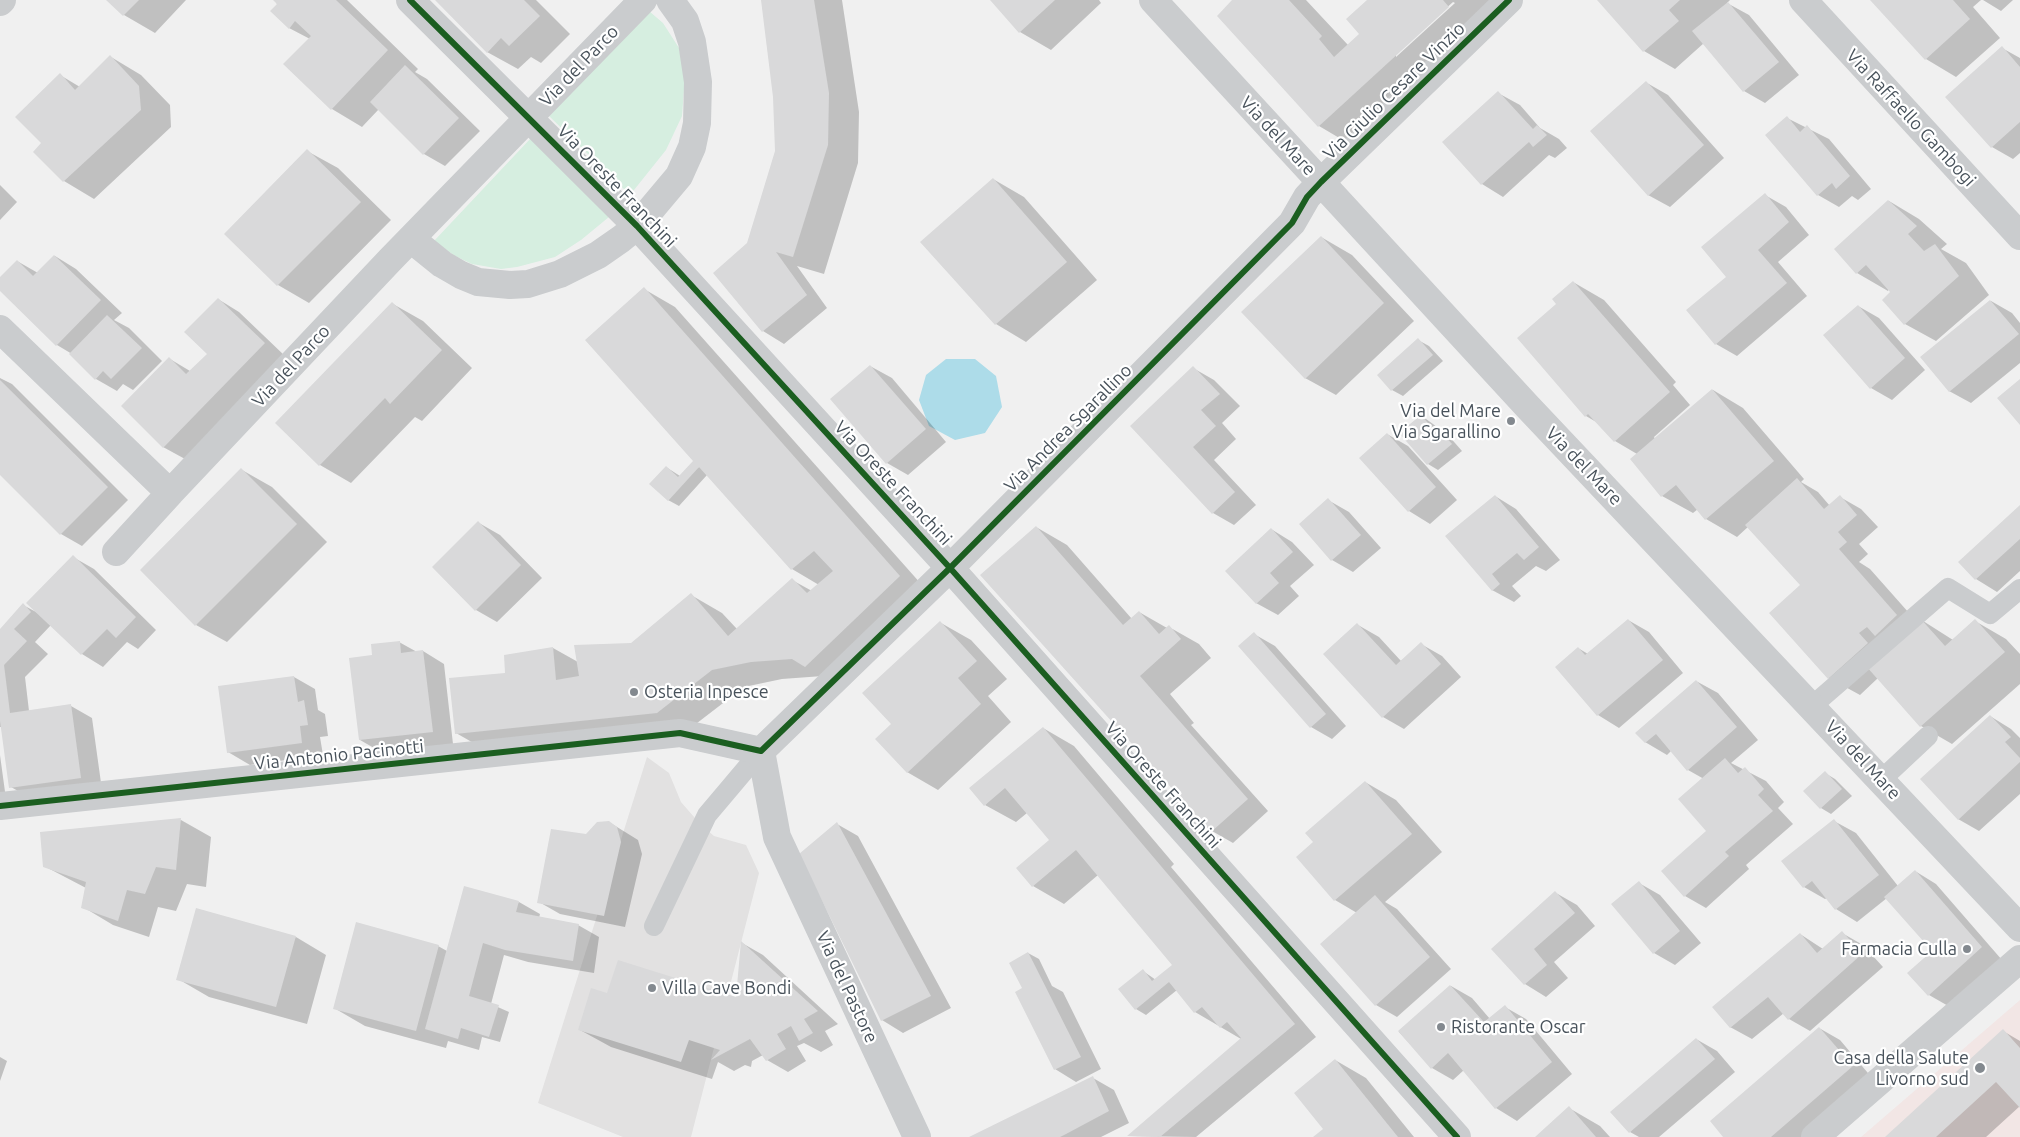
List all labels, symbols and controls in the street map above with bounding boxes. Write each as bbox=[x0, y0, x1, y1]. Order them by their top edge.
street label: Via Giulio Cesare Vinzio bbox=[1319, 18, 1469, 164]
street label: Via del Parco bbox=[535, 21, 623, 111]
street label: Via Raffaello Gambogi bbox=[1842, 45, 1980, 191]
street label: Via del Mare bbox=[1236, 92, 1320, 180]
street label: Via Oreste Franchini bbox=[553, 120, 681, 252]
street label: Via del Parco bbox=[247, 320, 335, 412]
street label: Via Andrea Sgarallino bbox=[1000, 360, 1136, 496]
place label: Via del Mare Via Sgarallino bbox=[1392, 400, 1501, 442]
marker: Via del Mare Via Sgarallino bbox=[1505, 415, 1517, 427]
street label: Via Oreste Franchini bbox=[830, 416, 956, 550]
street label: Via del Mare bbox=[1541, 422, 1627, 510]
place label: Osteria Inpesce bbox=[644, 681, 769, 703]
marker: Osteria Inpesce bbox=[628, 686, 640, 698]
street label: Via del Mare bbox=[1821, 716, 1905, 804]
street label: Via Oreste Franchini bbox=[1101, 717, 1225, 853]
street label: Via Antonio Pacinotti bbox=[253, 735, 425, 775]
street label: Via del Pastore bbox=[812, 928, 882, 1046]
place label: Farmacia Culla bbox=[1841, 938, 1957, 960]
marker: Farmacia Culla bbox=[1961, 943, 1973, 955]
place label: Villa Cave Bondi bbox=[662, 977, 791, 999]
marker: Villa Cave Bondi bbox=[646, 982, 658, 994]
place label: Ristorante Oscar bbox=[1451, 1016, 1586, 1038]
marker: Ristorante Oscar bbox=[1435, 1021, 1447, 1033]
place label: Casa della Salute Livorno sud bbox=[1834, 1047, 1969, 1090]
marker: Casa della Salute Livorno sud bbox=[1973, 1061, 1987, 1075]

